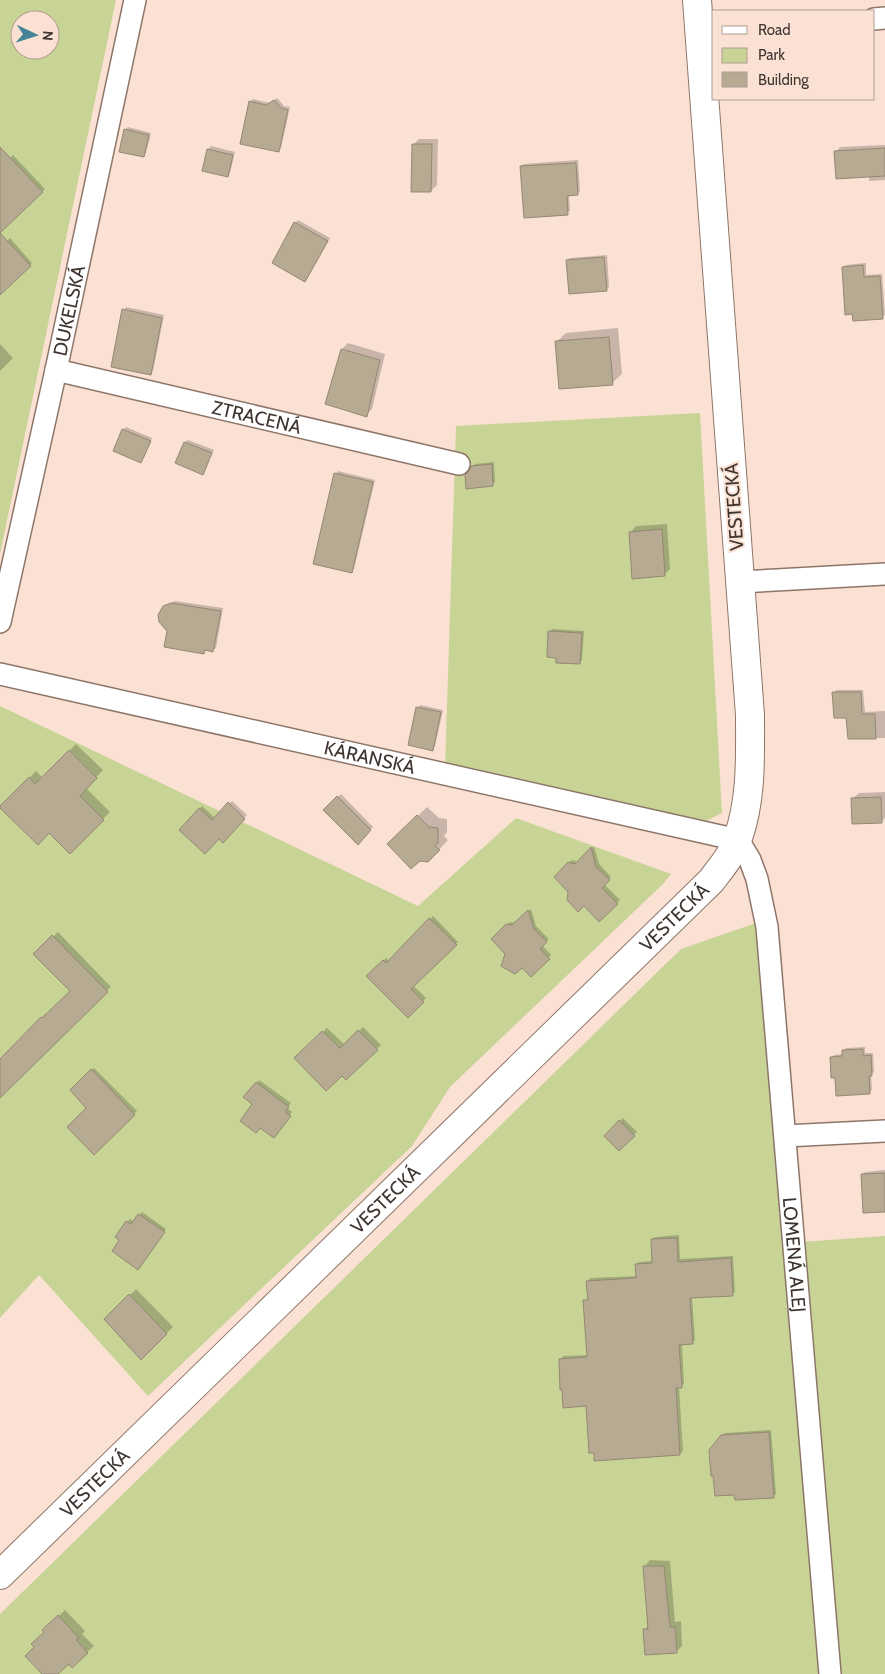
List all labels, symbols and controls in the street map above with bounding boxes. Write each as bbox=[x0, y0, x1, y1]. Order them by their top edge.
north arrow bbox=[10, 10, 60, 60]
legend bbox=[712, 10, 875, 100]
text: Road bbox=[758, 21, 791, 39]
text: N bbox=[39, 30, 57, 41]
text: Park bbox=[758, 46, 785, 64]
text: Building bbox=[758, 71, 809, 89]
street label: DUKELSKÁ bbox=[48, 263, 90, 358]
street label: ZTRACENÁ bbox=[210, 395, 304, 438]
street label: VESTECKÁ bbox=[718, 462, 749, 552]
street label: KÁRANSKÁ bbox=[322, 736, 418, 779]
street label: VESTECKÁ bbox=[635, 877, 714, 956]
street label: VESTECKÁ bbox=[346, 1159, 425, 1238]
street label: LOMENÁ ALEJ bbox=[778, 1196, 811, 1313]
street label: VESTECKÁ bbox=[55, 1443, 134, 1522]

